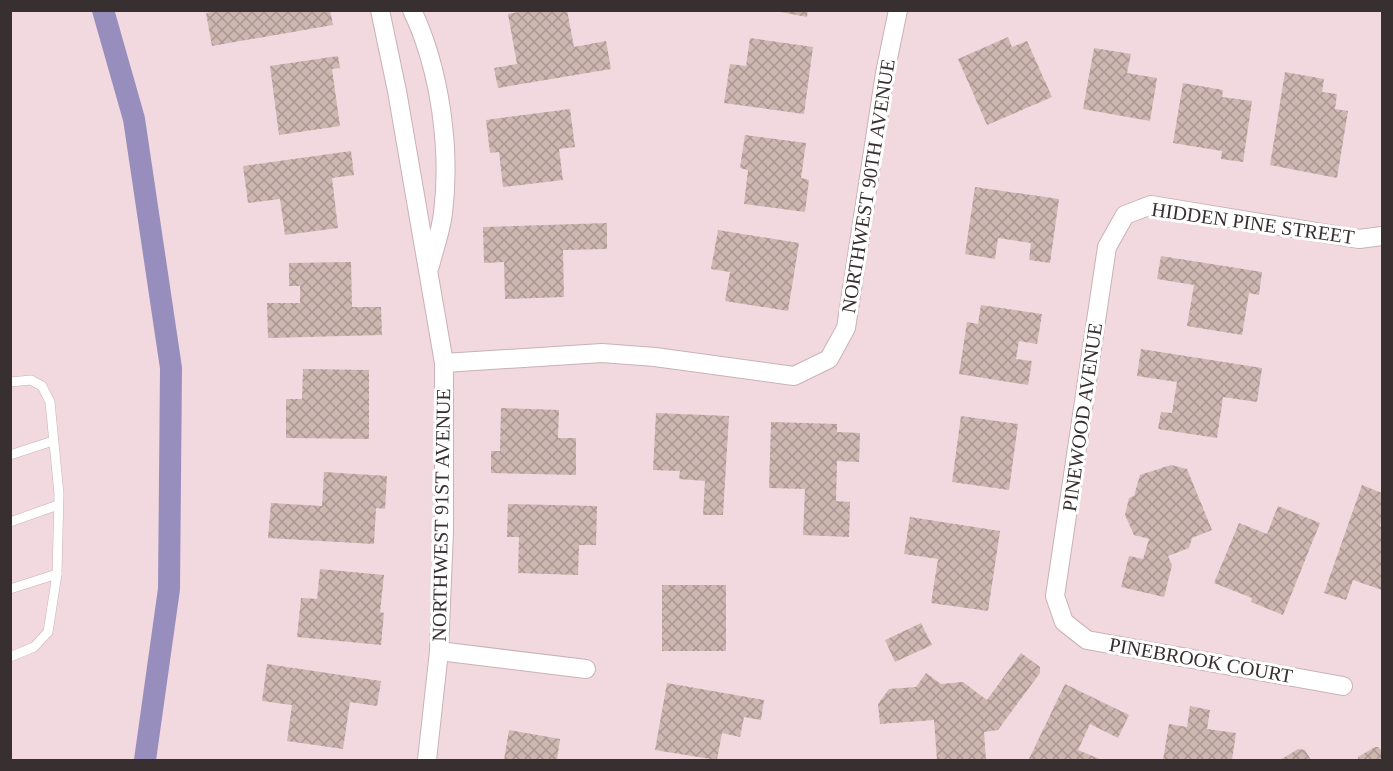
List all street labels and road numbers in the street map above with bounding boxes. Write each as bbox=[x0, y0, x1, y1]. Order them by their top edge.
street label: NORTHWEST 90TH AVENUE bbox=[837, 57, 899, 315]
street label: HIDDEN PINE STREET bbox=[1150, 198, 1356, 248]
street label: PINEWOOD AVENUE bbox=[1058, 321, 1106, 513]
street label: NORTHWEST 91ST AVENUE bbox=[428, 388, 454, 642]
street label: PINEBROOK COURT bbox=[1107, 633, 1295, 687]

